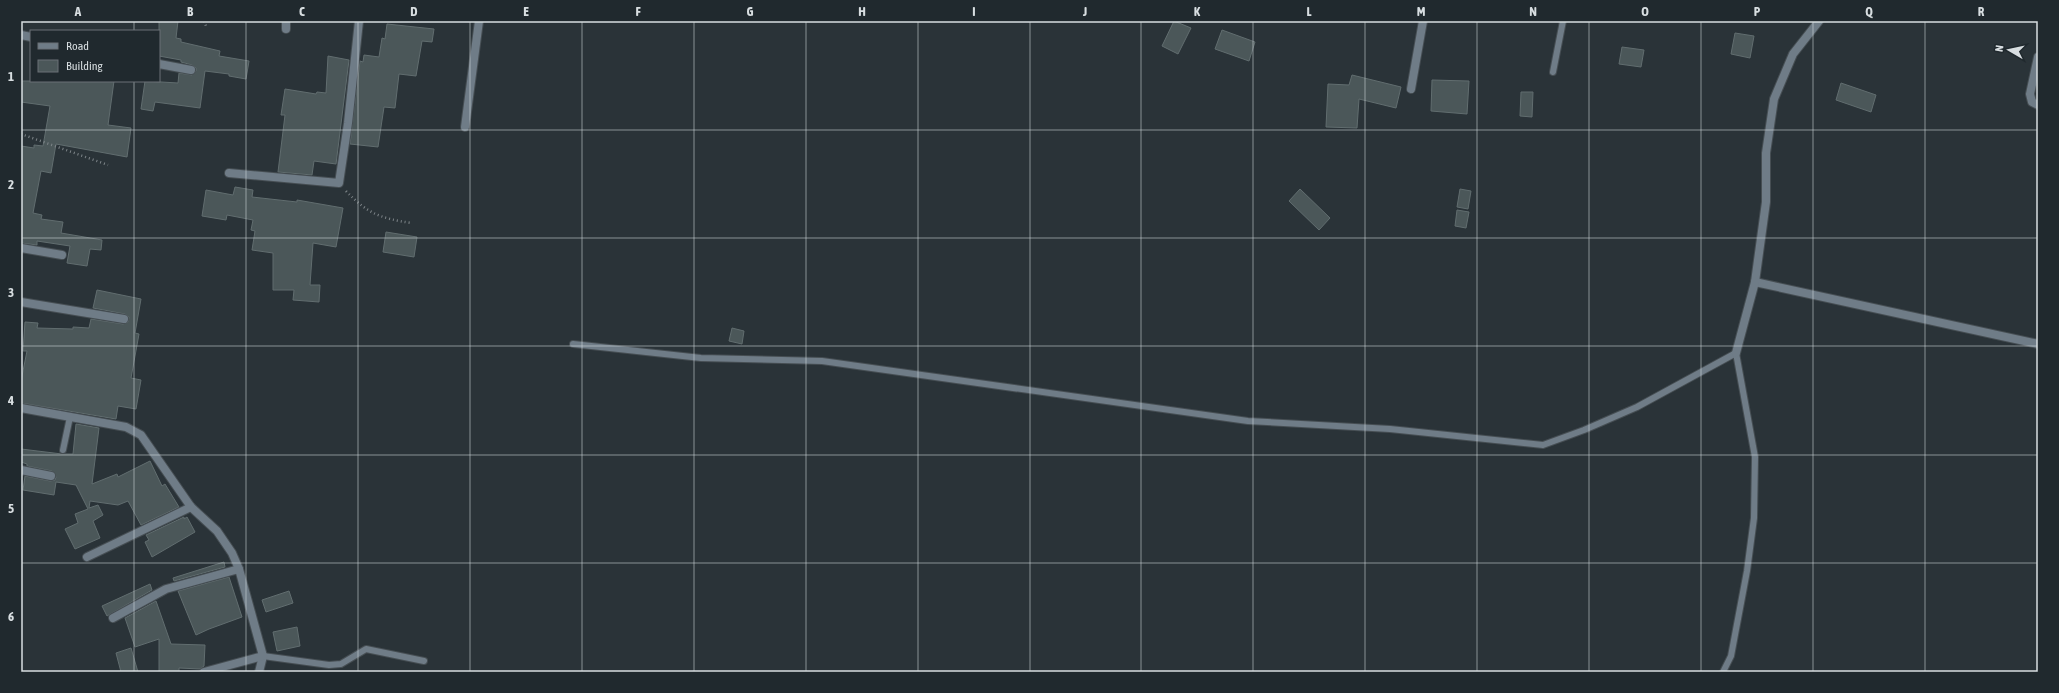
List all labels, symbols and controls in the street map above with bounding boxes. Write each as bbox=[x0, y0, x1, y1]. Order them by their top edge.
text: A bbox=[74, 4, 82, 19]
text: B bbox=[187, 4, 194, 19]
text: C bbox=[299, 4, 305, 19]
text: D bbox=[410, 4, 418, 19]
text: E bbox=[523, 4, 529, 19]
text: F bbox=[635, 4, 641, 19]
text: G bbox=[747, 4, 754, 19]
text: H bbox=[858, 4, 866, 19]
text: I bbox=[972, 4, 976, 19]
text: J bbox=[1082, 4, 1087, 19]
text: K bbox=[1194, 4, 1201, 19]
text: L bbox=[1306, 4, 1312, 19]
text: M bbox=[1417, 4, 1426, 19]
text: N bbox=[1529, 4, 1537, 19]
text: O bbox=[1641, 4, 1649, 19]
text: P bbox=[1754, 4, 1761, 19]
text: Q bbox=[1865, 4, 1873, 19]
text: R bbox=[1978, 4, 1985, 19]
legend bbox=[30, 30, 160, 82]
north arrow bbox=[1989, 30, 2029, 70]
text: Road bbox=[66, 39, 89, 53]
text: N bbox=[1993, 44, 2006, 53]
text: Building bbox=[66, 59, 104, 73]
text: 1 bbox=[8, 69, 14, 84]
text: 2 bbox=[8, 177, 14, 192]
text: 3 bbox=[8, 285, 14, 300]
text: 4 bbox=[7, 393, 14, 408]
text: 5 bbox=[8, 501, 14, 516]
text: 6 bbox=[8, 609, 14, 624]

